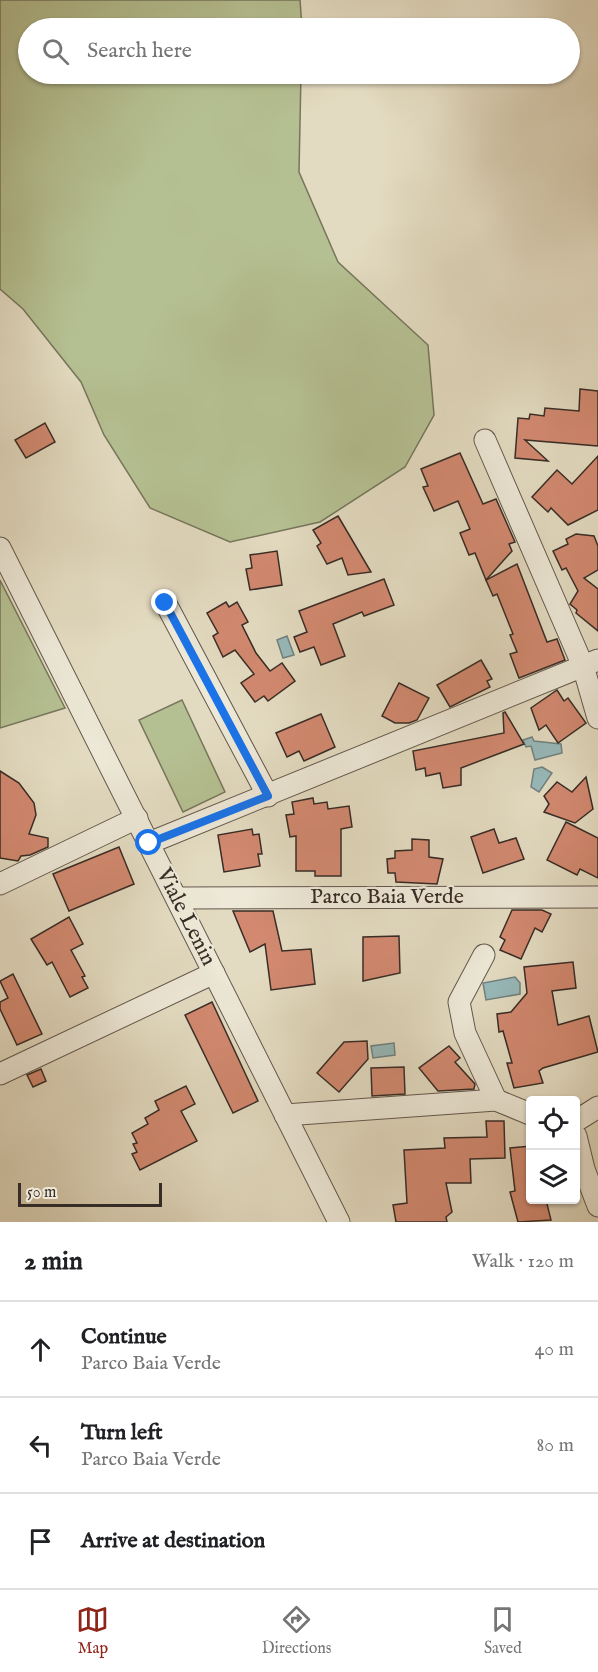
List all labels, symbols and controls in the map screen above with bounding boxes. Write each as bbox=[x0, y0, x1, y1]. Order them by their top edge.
search box bbox=[18, 18, 580, 84]
icon: search bbox=[39, 35, 72, 68]
text: Search here bbox=[87, 37, 192, 65]
route end bbox=[151, 589, 177, 615]
route start bbox=[135, 829, 161, 855]
street label: Viale Lenin bbox=[149, 863, 223, 971]
street label: Parco Baia Verde bbox=[310, 883, 464, 911]
map controls bbox=[526, 1096, 580, 1204]
button: locate bbox=[526, 1096, 580, 1150]
button: layers bbox=[526, 1150, 580, 1204]
scale bar bbox=[18, 1180, 162, 1208]
text: 50 m bbox=[27, 1183, 56, 1203]
text: 2 min bbox=[24, 1245, 83, 1278]
text: Walk · 120 m bbox=[472, 1249, 574, 1274]
text: Continue bbox=[81, 1323, 167, 1351]
icon: ahead bbox=[24, 1333, 57, 1366]
text: 40 m bbox=[535, 1337, 574, 1362]
text: Parco Baia Verde bbox=[81, 1351, 221, 1376]
text: Turn left bbox=[81, 1419, 163, 1447]
icon: left bbox=[24, 1429, 57, 1462]
text: 80 m bbox=[537, 1433, 574, 1458]
text: Parco Baia Verde bbox=[81, 1447, 221, 1472]
icon: arrive bbox=[24, 1525, 57, 1558]
text: Arrive at destination bbox=[81, 1527, 265, 1555]
tab: Map bbox=[76, 1603, 109, 1659]
tab: Directions bbox=[262, 1603, 331, 1659]
tab: Saved bbox=[484, 1603, 522, 1659]

